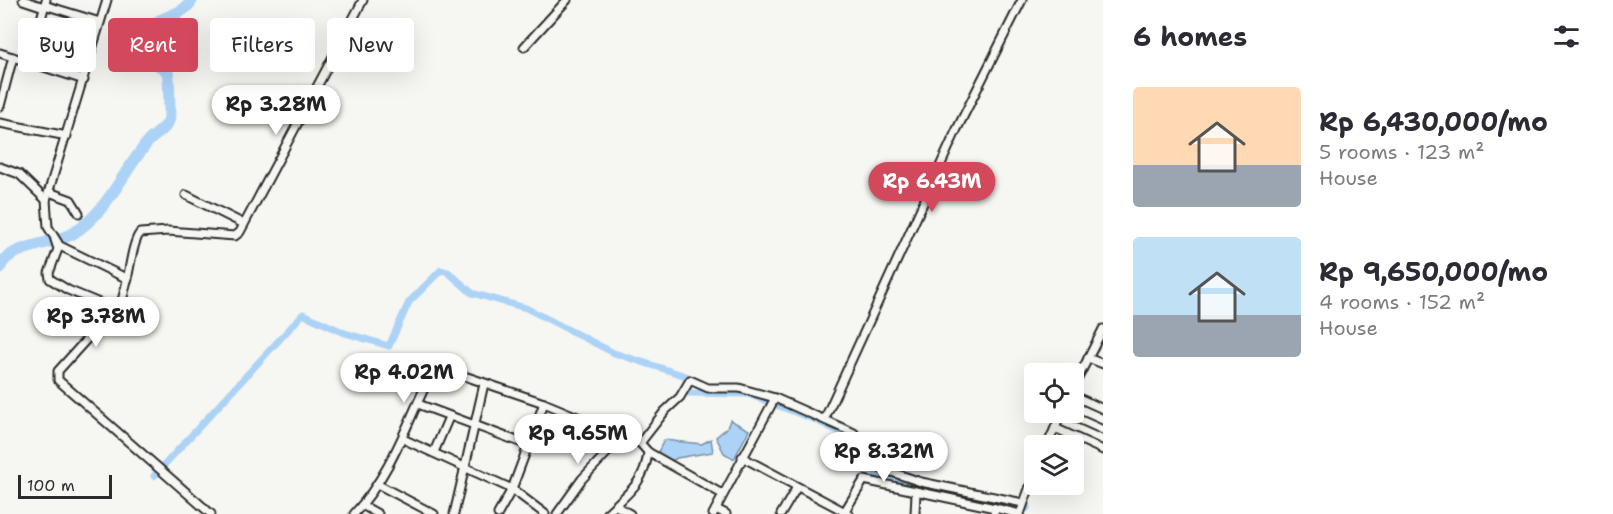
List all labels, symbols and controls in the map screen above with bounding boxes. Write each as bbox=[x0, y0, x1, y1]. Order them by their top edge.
chip: Buy bbox=[18, 18, 96, 72]
chip: Rent bbox=[108, 18, 198, 72]
chip: Filters bbox=[210, 18, 315, 72]
chip: New bbox=[327, 18, 414, 72]
text: 6 homes bbox=[1133, 19, 1247, 54]
icon: filters bbox=[1550, 20, 1583, 53]
pin: Rp 3.28M bbox=[214, 85, 338, 136]
text: Rp 3.28M bbox=[226, 91, 326, 117]
text: Rp 6,430,000/mo bbox=[1319, 104, 1548, 139]
icon: home bbox=[1181, 111, 1253, 183]
text: 5 rooms · 123 m² bbox=[1319, 139, 1485, 165]
pin: Rp 6.43M bbox=[870, 162, 994, 213]
text: House bbox=[1319, 165, 1378, 191]
text: Rp 6.43M bbox=[882, 168, 982, 194]
text: Rp 9,650,000/mo bbox=[1319, 254, 1548, 289]
icon: home bbox=[1181, 261, 1253, 333]
text: 4 rooms · 152 m² bbox=[1319, 289, 1485, 315]
pin: Rp 3.78M bbox=[34, 297, 158, 348]
text: Rp 3.78M bbox=[47, 303, 145, 329]
text: House bbox=[1319, 315, 1378, 341]
pin: Rp 4.02M bbox=[342, 353, 466, 404]
text: Rp 4.02M bbox=[354, 359, 454, 385]
map controls bbox=[1024, 363, 1084, 495]
button: locate bbox=[1024, 363, 1084, 423]
pin: Rp 9.65M bbox=[516, 414, 640, 465]
text: Rp 9.65M bbox=[528, 420, 628, 446]
pin: Rp 8.32M bbox=[822, 432, 946, 483]
button: layers bbox=[1024, 435, 1084, 495]
text: Rp 8.32M bbox=[834, 438, 934, 464]
scale bar bbox=[18, 472, 112, 500]
text: 100 m bbox=[27, 475, 75, 496]

